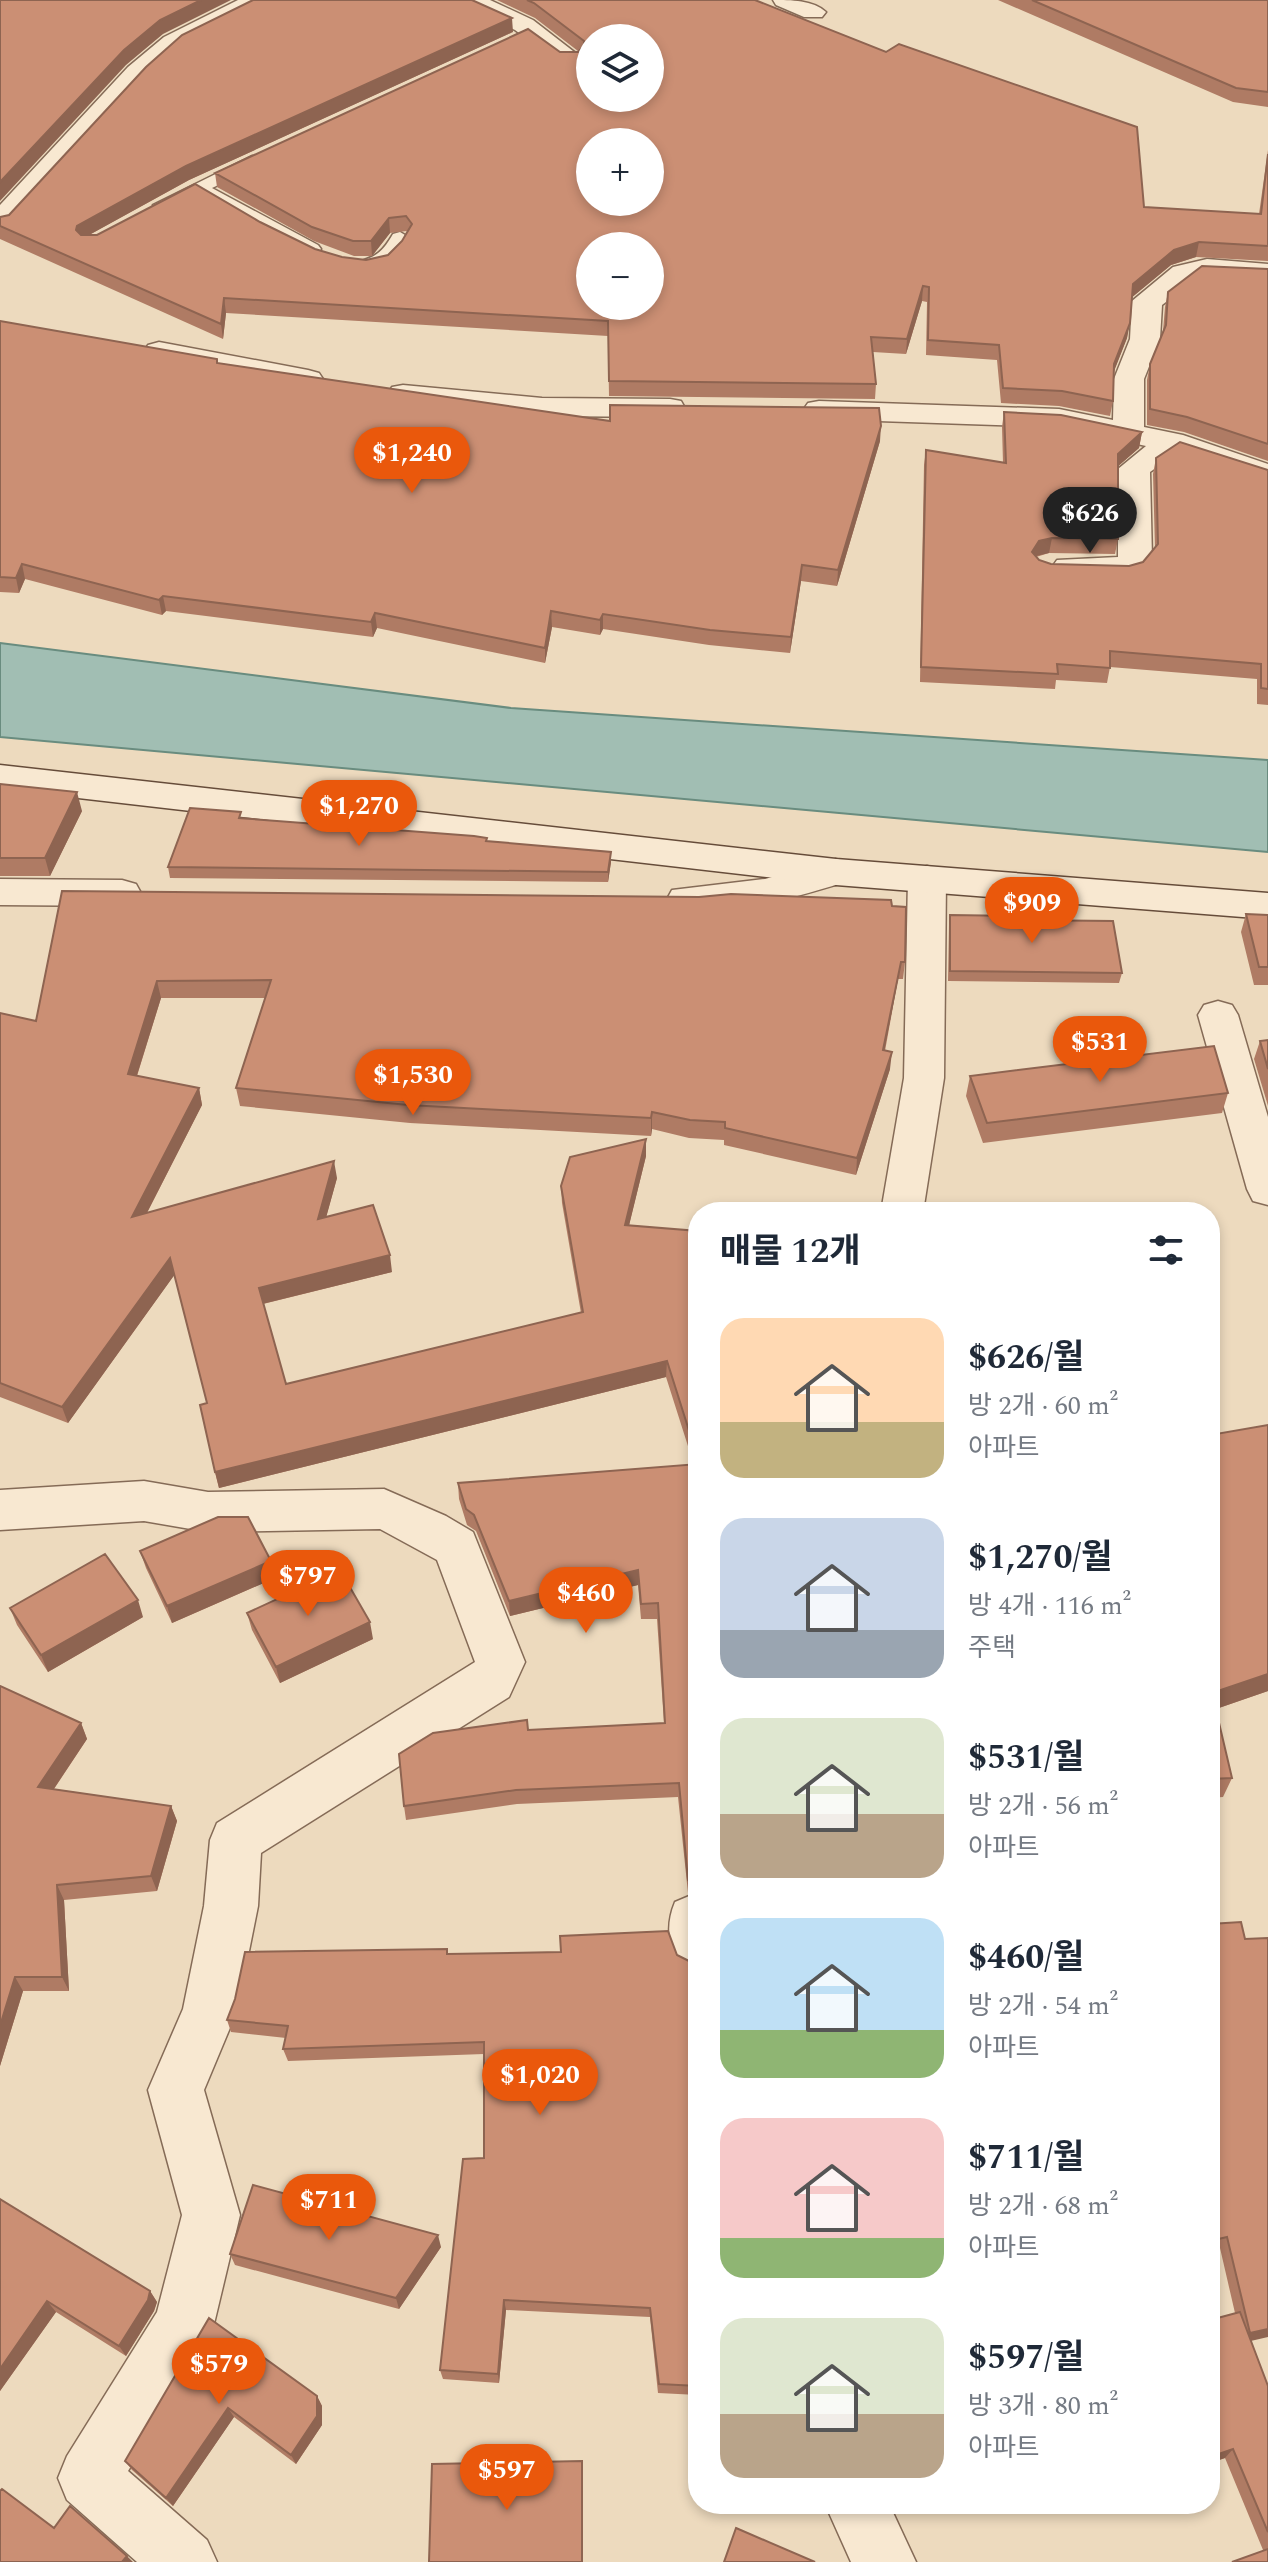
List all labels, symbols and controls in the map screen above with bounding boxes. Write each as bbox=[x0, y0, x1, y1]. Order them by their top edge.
map controls bbox=[576, 24, 664, 320]
button: layers bbox=[576, 24, 664, 112]
button: + bbox=[576, 128, 664, 216]
button: − bbox=[576, 232, 664, 320]
pin: $1,240 bbox=[347, 427, 477, 495]
text: $1,240 bbox=[372, 433, 452, 473]
pin: $626 bbox=[1043, 487, 1137, 555]
text: $626 bbox=[1061, 493, 1119, 533]
pin: $1,270 bbox=[294, 780, 424, 848]
text: $1,270 bbox=[319, 786, 399, 826]
pin: $909 bbox=[985, 877, 1079, 945]
text: $909 bbox=[1003, 883, 1061, 923]
pin: $531 bbox=[1053, 1016, 1147, 1084]
text: $531 bbox=[1071, 1022, 1129, 1062]
pin: $1,530 bbox=[348, 1049, 478, 1117]
text: $1,530 bbox=[373, 1055, 453, 1095]
text: 매물 12개 bbox=[720, 1226, 861, 1278]
icon: filters bbox=[1144, 1228, 1188, 1272]
text: $626/월 bbox=[968, 1332, 1084, 1384]
icon: home bbox=[784, 1350, 880, 1446]
text: 방 2개 · 60 m² bbox=[968, 1386, 1118, 1426]
text: 아파트 bbox=[968, 1428, 1040, 1468]
text: $1,270/월 bbox=[968, 1532, 1112, 1584]
pin: $797 bbox=[261, 1550, 355, 1618]
icon: home bbox=[784, 1550, 880, 1646]
text: $797 bbox=[279, 1556, 337, 1596]
pin: $460 bbox=[539, 1567, 633, 1635]
text: $460 bbox=[557, 1573, 615, 1613]
text: 방 4개 · 116 m² bbox=[968, 1586, 1131, 1626]
text: 주택 bbox=[968, 1628, 1016, 1668]
text: $531/월 bbox=[968, 1732, 1084, 1784]
icon: home bbox=[784, 1750, 880, 1846]
text: 방 2개 · 56 m² bbox=[968, 1786, 1118, 1826]
text: 아파트 bbox=[968, 1828, 1040, 1868]
text: $460/월 bbox=[968, 1932, 1084, 1984]
icon: home bbox=[784, 1950, 880, 2046]
text: 방 2개 · 54 m² bbox=[968, 1986, 1118, 2026]
text: 아파트 bbox=[968, 2028, 1040, 2068]
pin: $1,020 bbox=[475, 2049, 605, 2117]
text: $1,020 bbox=[500, 2055, 580, 2095]
text: $711/월 bbox=[968, 2132, 1084, 2184]
icon: home bbox=[784, 2150, 880, 2246]
pin: $711 bbox=[282, 2174, 376, 2242]
text: $711 bbox=[300, 2180, 358, 2220]
text: 방 2개 · 68 m² bbox=[968, 2186, 1118, 2226]
text: 아파트 bbox=[968, 2228, 1040, 2268]
text: $597/월 bbox=[968, 2332, 1084, 2384]
pin: $579 bbox=[172, 2338, 266, 2406]
text: $579 bbox=[190, 2344, 248, 2384]
icon: home bbox=[784, 2350, 880, 2446]
text: 방 3개 · 80 m² bbox=[968, 2386, 1118, 2426]
text: 아파트 bbox=[968, 2428, 1040, 2468]
pin: $597 bbox=[460, 2444, 554, 2512]
text: $597 bbox=[478, 2450, 536, 2490]

